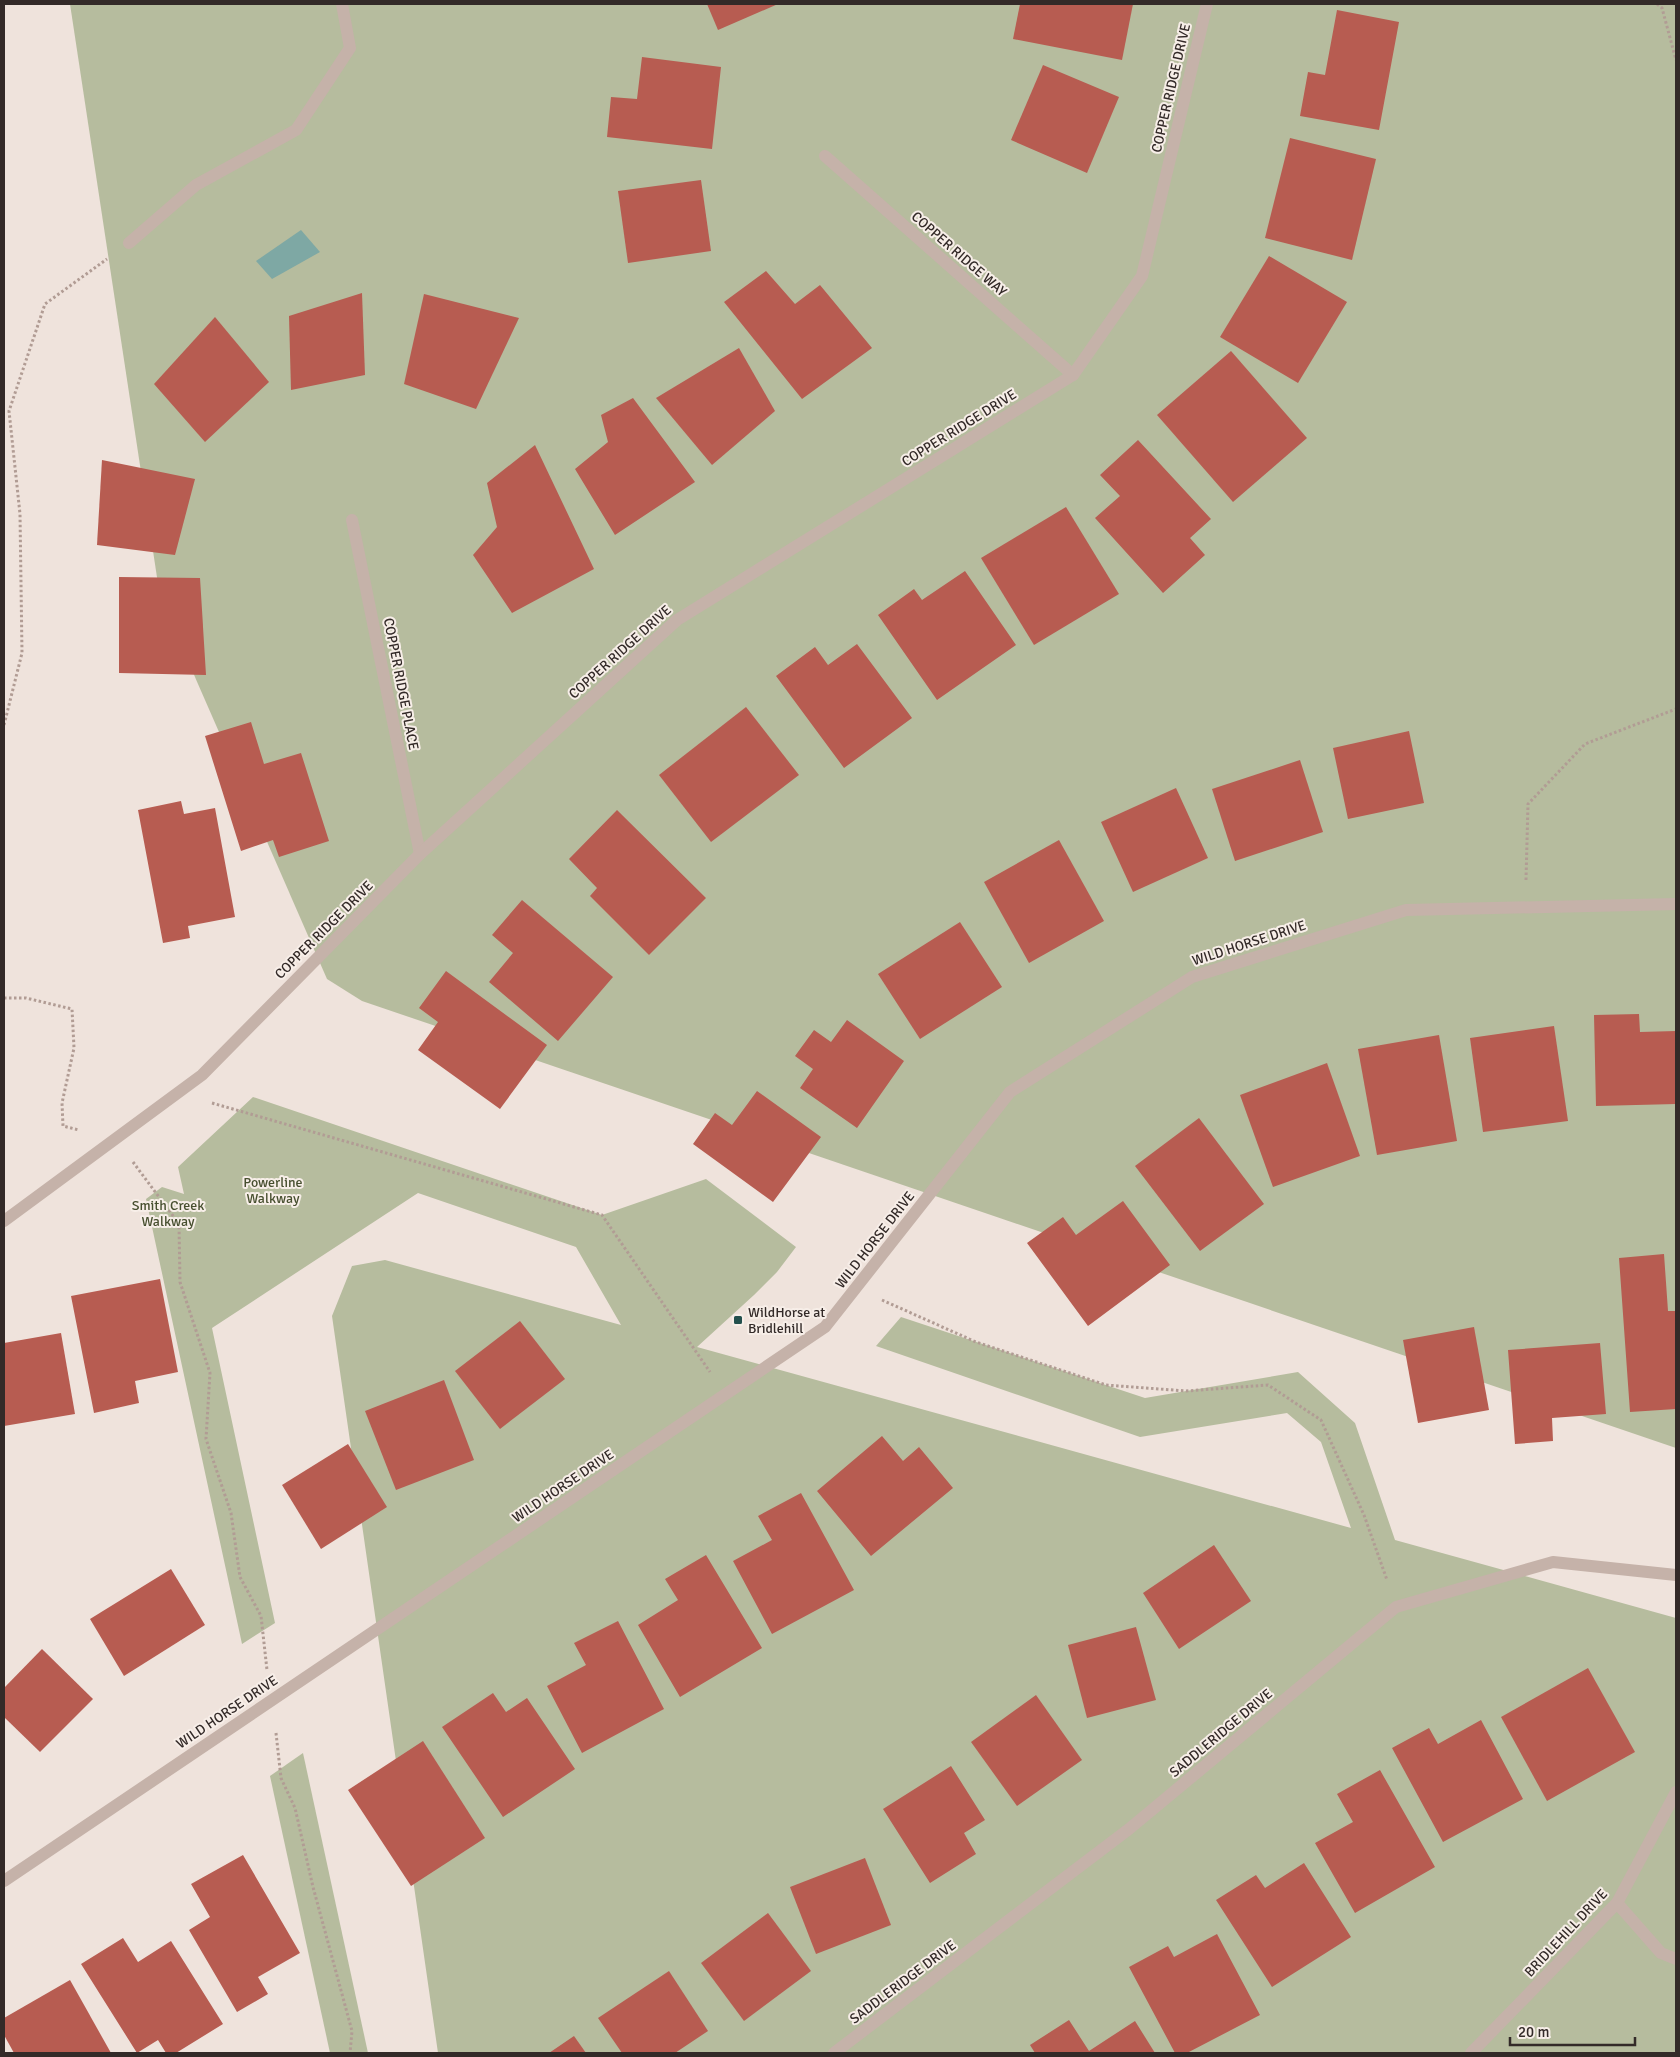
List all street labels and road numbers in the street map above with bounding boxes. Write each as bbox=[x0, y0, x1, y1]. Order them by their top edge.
street label: COPPER RIDGE DRIVE bbox=[1148, 22, 1194, 154]
street label: COPPER RIDGE WAY bbox=[908, 208, 1010, 300]
street label: COPPER RIDGE DRIVE bbox=[899, 386, 1020, 470]
street label: COPPER RIDGE DRIVE bbox=[565, 601, 675, 702]
street label: COPPER RIDGE PLACE bbox=[380, 616, 422, 752]
street label: COPPER RIDGE DRIVE bbox=[271, 877, 377, 983]
street label: WILD HORSE DRIVE bbox=[1190, 917, 1308, 969]
street label: WILD HORSE DRIVE bbox=[832, 1188, 918, 1292]
street label: WILD HORSE DRIVE bbox=[509, 1446, 617, 1526]
street label: WILD HORSE DRIVE bbox=[173, 1672, 281, 1752]
street label: SADDLERIDGE DRIVE bbox=[1166, 1685, 1276, 1781]
street label: BRIDLEHILL DRIVE bbox=[1521, 1886, 1611, 1980]
street label: SADDLERIDGE DRIVE bbox=[846, 1936, 960, 2028]

